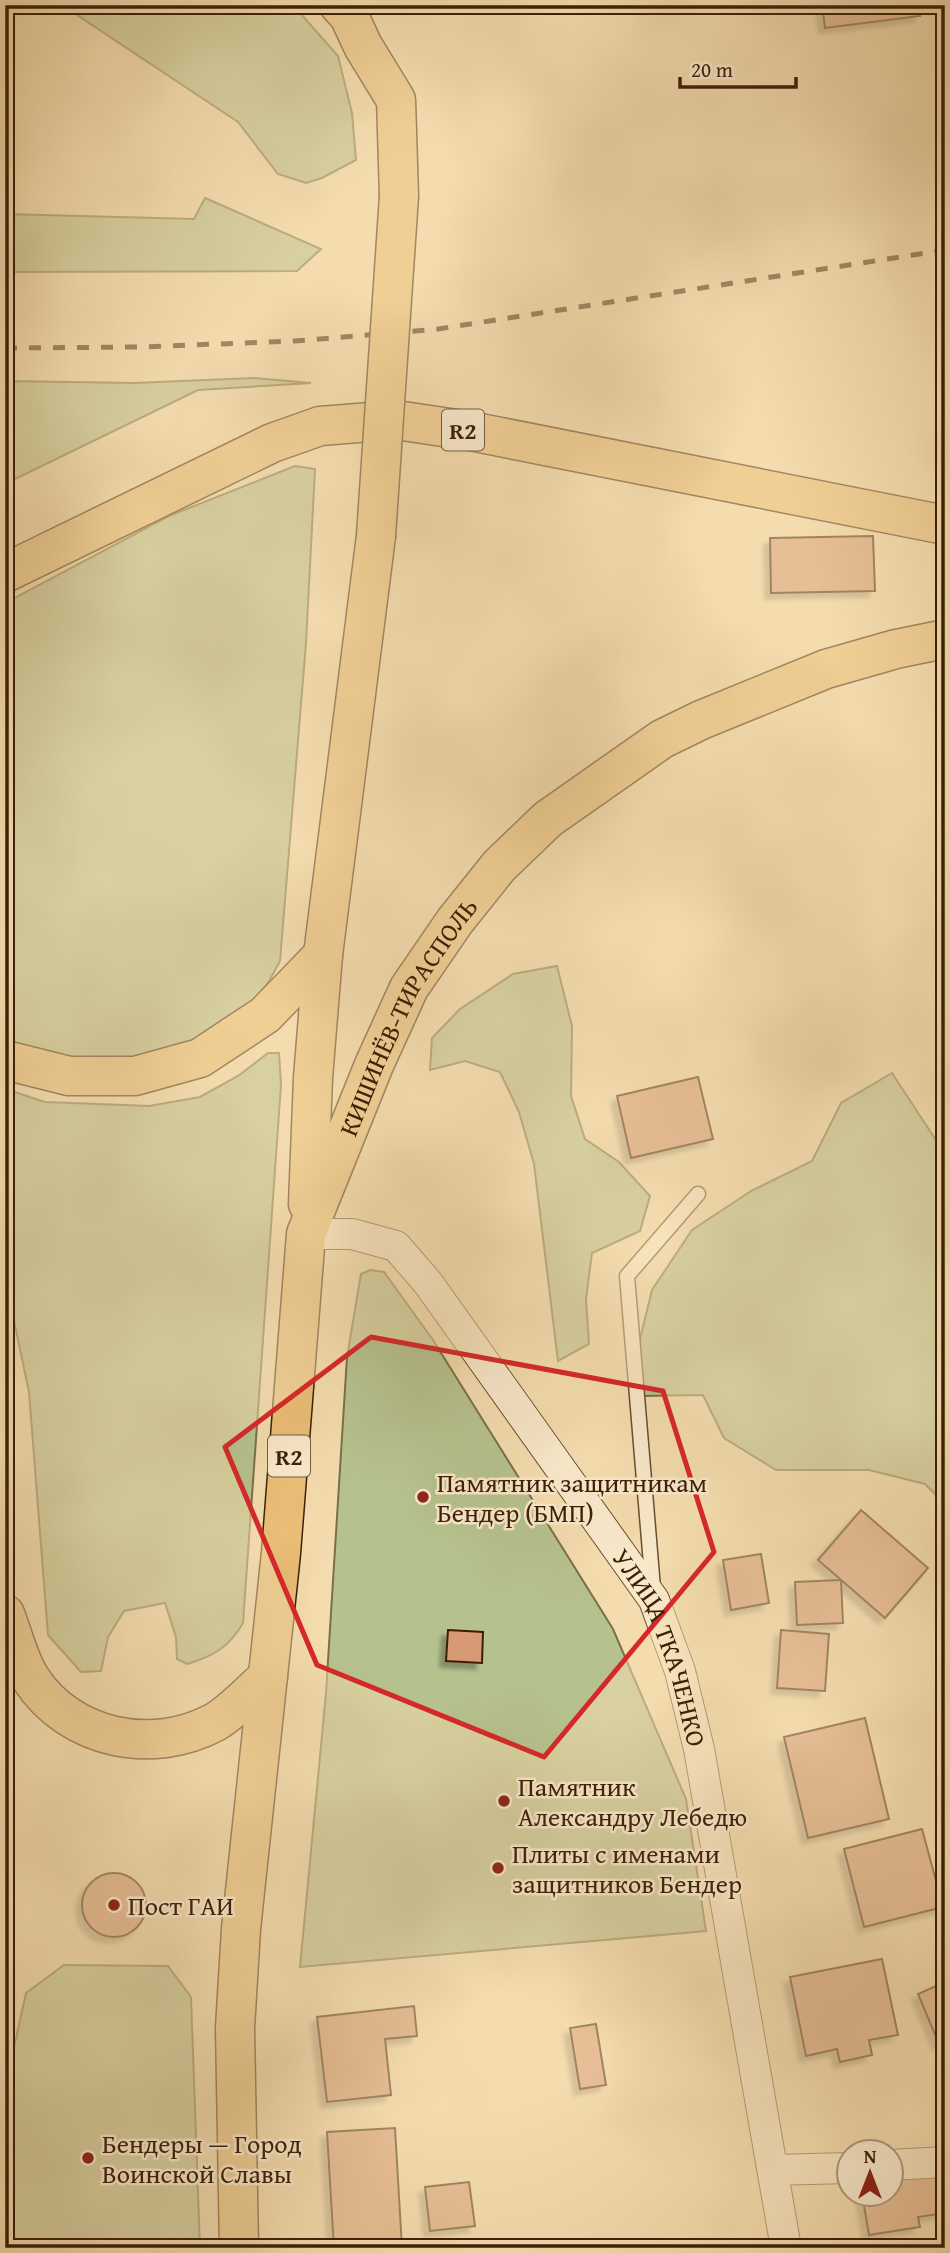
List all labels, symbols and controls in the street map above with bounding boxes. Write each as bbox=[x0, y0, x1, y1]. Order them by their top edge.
scale bar bbox=[680, 46, 796, 90]
text: 20 m bbox=[691, 54, 733, 85]
road number: R2 bbox=[442, 410, 484, 450]
street label: КИШИНЁВ-ТИРАСПОЛЬ bbox=[328, 889, 486, 1142]
road number: R2 bbox=[268, 1436, 310, 1476]
place label: Памятник защитникам Бендер (БМП) bbox=[437, 1463, 707, 1532]
marker: Памятник защитникам Бендер (БМП) bbox=[415, 1489, 431, 1505]
street label: УЛИЦА ТКАЧЕНКО bbox=[603, 1540, 717, 1750]
place label: Памятник Александру Лебедю bbox=[518, 1767, 747, 1836]
marker: Памятник Александру Лебедю bbox=[496, 1793, 512, 1809]
place label: Плиты с именами защитников Бендер bbox=[512, 1834, 742, 1903]
marker: Плиты с именами защитников Бендер bbox=[490, 1860, 506, 1876]
place label: Пост ГАИ bbox=[128, 1886, 234, 1925]
marker: Пост ГАИ bbox=[106, 1897, 122, 1913]
place label: Бендеры — Город Воинской Славы bbox=[102, 2124, 302, 2193]
north arrow bbox=[834, 2138, 904, 2208]
text: N bbox=[864, 2142, 877, 2170]
marker: Бендеры — Город Воинской Славы bbox=[80, 2150, 96, 2166]

